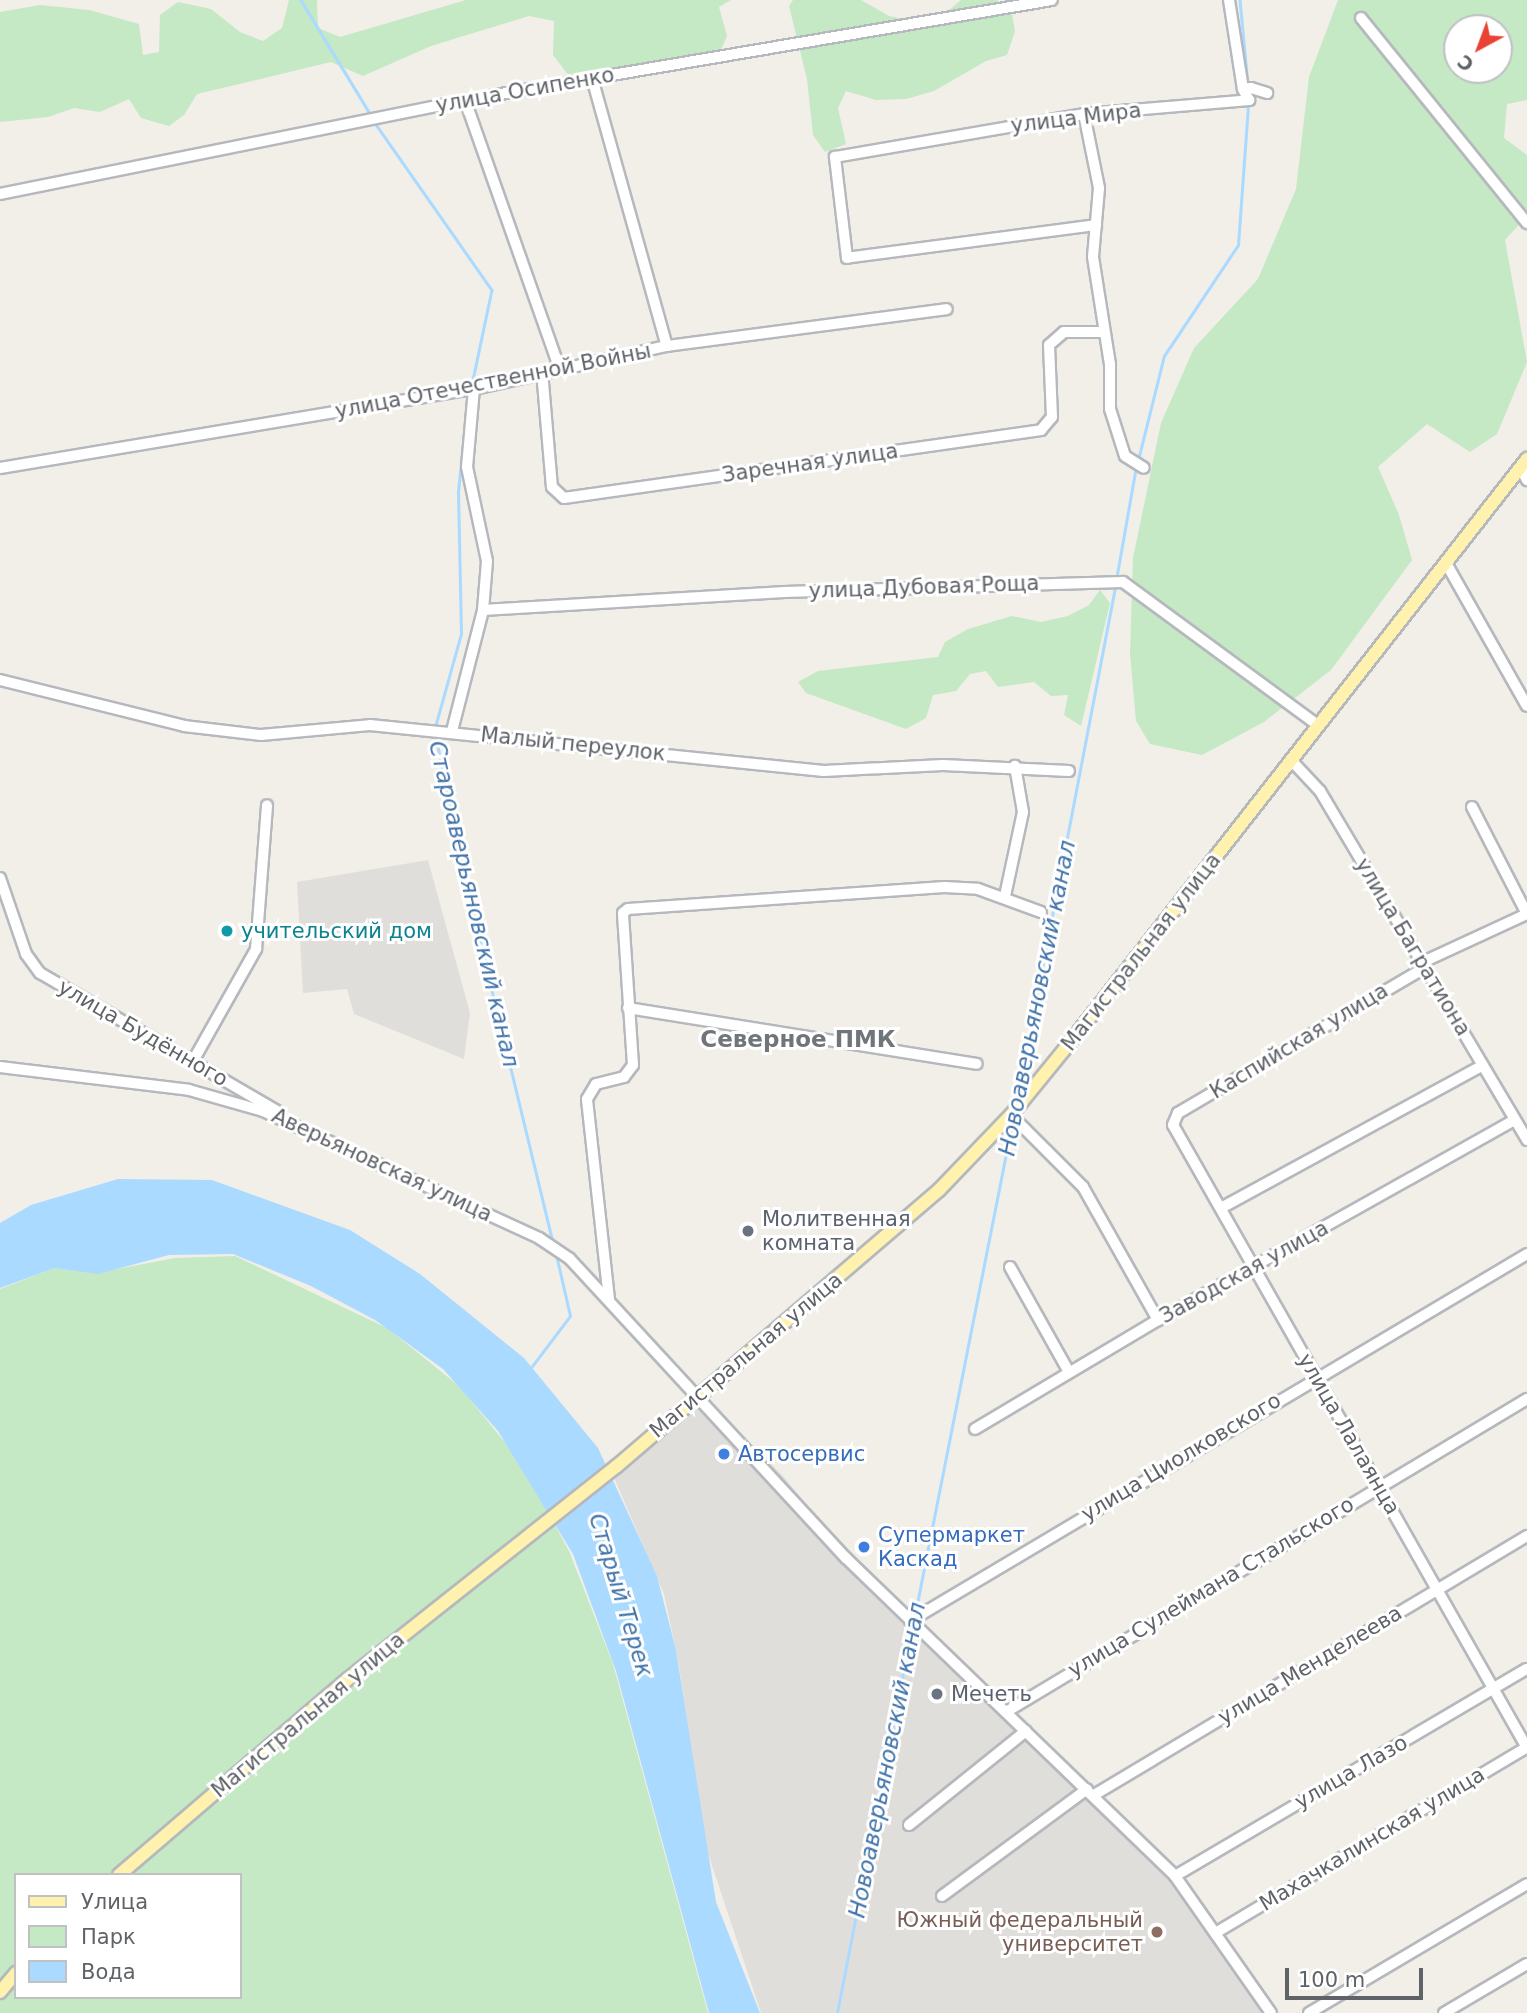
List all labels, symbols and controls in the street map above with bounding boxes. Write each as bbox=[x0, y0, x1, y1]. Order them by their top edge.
north arrow bbox=[1443, 14, 1513, 84]
text: С bbox=[1453, 50, 1478, 76]
street label: улица Осипенко bbox=[434, 62, 616, 118]
street label: улица Мира bbox=[1009, 97, 1143, 139]
street label: улица Отечественной Войны bbox=[333, 338, 653, 424]
street label: Заречная улица bbox=[720, 438, 900, 488]
street label: улица Дубовая Роща bbox=[808, 570, 1040, 604]
street label: Малый переулок bbox=[479, 722, 667, 766]
water label: Староаверьяновский канал bbox=[423, 738, 525, 1070]
water label: Новоаверьяновский канал bbox=[993, 838, 1081, 1158]
street label: Магистральная улица bbox=[1056, 848, 1226, 1056]
street label: улица Багратиона bbox=[1350, 853, 1476, 1041]
place label: учительский дом bbox=[241, 918, 432, 944]
marker: учительский дом bbox=[219, 923, 235, 939]
street label: улица Будённого bbox=[54, 974, 232, 1092]
street label: Каспийская улица bbox=[1205, 978, 1393, 1104]
district label: Северное ПМК bbox=[700, 1025, 896, 1053]
street label: Аверьяновская улица bbox=[268, 1103, 496, 1227]
place label: Молитвенная комната bbox=[762, 1206, 911, 1256]
street label: Заводская улица bbox=[1155, 1215, 1333, 1329]
marker: Молитвенная комната bbox=[740, 1223, 756, 1239]
street label: Магистральная улица bbox=[644, 1267, 848, 1443]
street label: улица Лалаянца bbox=[1293, 1349, 1405, 1519]
street label: улица Циолковского bbox=[1077, 1387, 1285, 1527]
place label: Автосервис bbox=[738, 1441, 865, 1467]
marker: Автосервис bbox=[716, 1446, 732, 1462]
street label: улица Сулеймана Стальского bbox=[1064, 1491, 1358, 1683]
water label: Старый Терек bbox=[583, 1510, 659, 1680]
place label: Супермаркет Каскад bbox=[878, 1522, 1025, 1572]
marker: Супермаркет Каскад bbox=[856, 1539, 872, 1555]
water label: Новоаверьяновский канал bbox=[843, 1600, 931, 1920]
street label: улица Менделеева bbox=[1213, 1600, 1407, 1730]
street label: Магистральная улица bbox=[206, 1627, 410, 1803]
place label: Мечеть bbox=[951, 1681, 1032, 1707]
marker: Мечеть bbox=[929, 1686, 945, 1702]
street label: улица Лазо bbox=[1290, 1730, 1412, 1814]
street label: Махачкалинская улица bbox=[1255, 1762, 1489, 1916]
legend bbox=[14, 1873, 242, 1999]
text: Улица bbox=[81, 1890, 148, 1914]
place label: Южный федеральный университет bbox=[897, 1907, 1143, 1957]
marker: Южный федеральный университет bbox=[1149, 1924, 1165, 1940]
text: Парк bbox=[81, 1925, 136, 1949]
scale bar bbox=[1289, 1954, 1427, 1998]
text: Вода bbox=[81, 1960, 136, 1984]
text: 100 m bbox=[1298, 1968, 1365, 1992]

